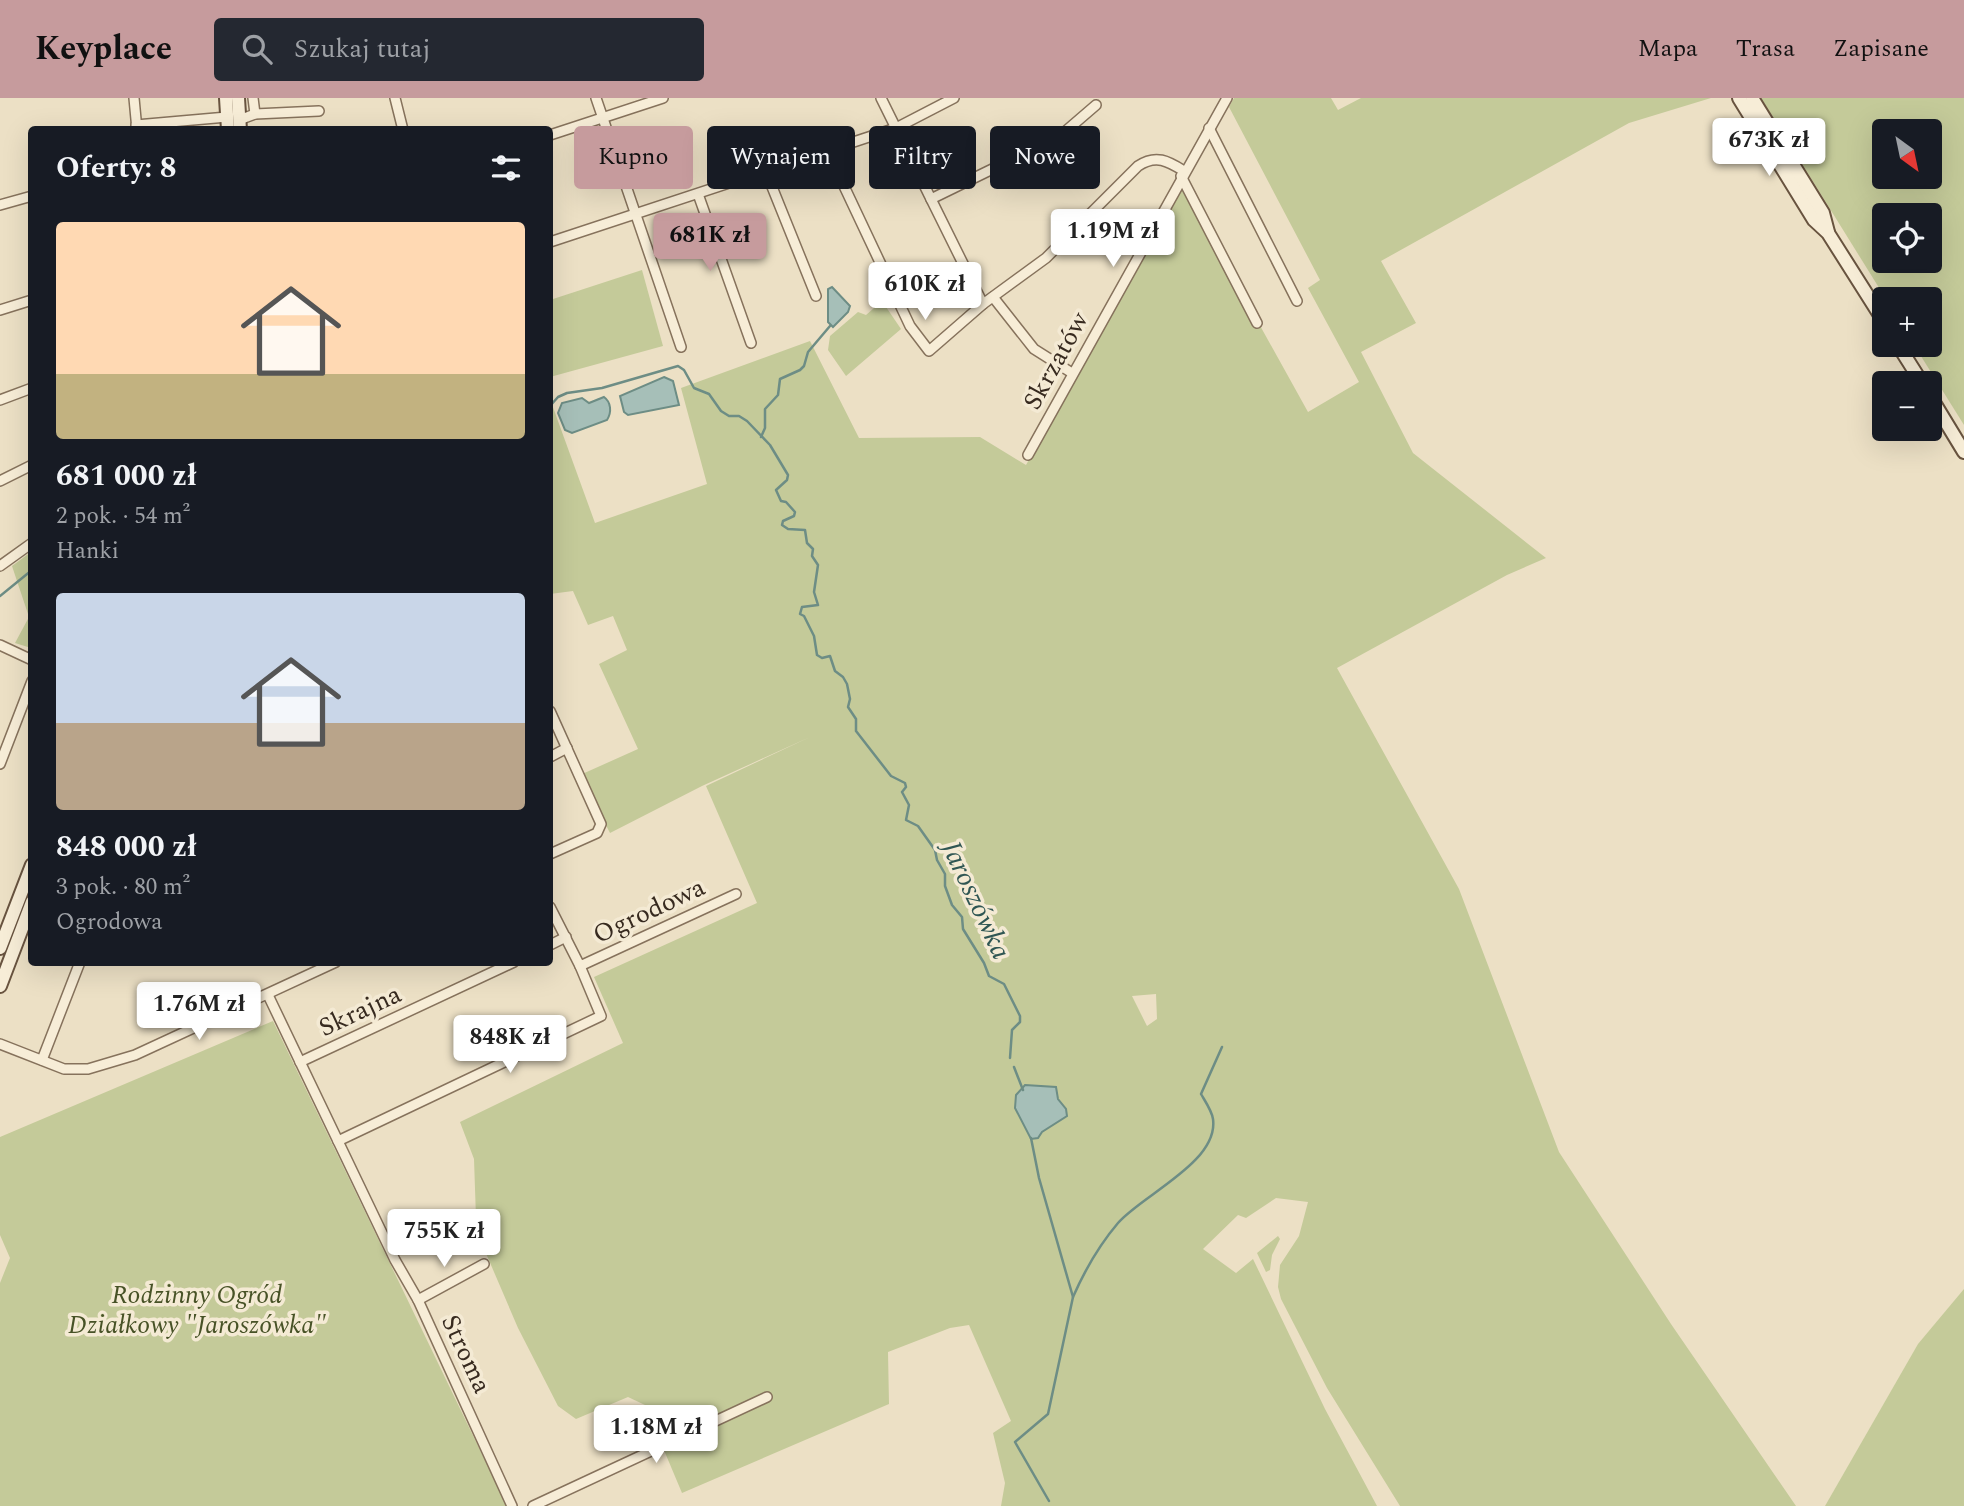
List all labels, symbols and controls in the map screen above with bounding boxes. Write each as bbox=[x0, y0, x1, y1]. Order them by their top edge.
search box bbox=[214, 18, 704, 81]
text: Keyplace bbox=[35, 24, 172, 74]
text: Szukaj tutaj bbox=[294, 29, 431, 69]
icon: search bbox=[238, 30, 276, 68]
text: Mapa bbox=[1638, 31, 1698, 67]
text: Trasa bbox=[1736, 31, 1795, 67]
text: Zapisane bbox=[1833, 31, 1929, 67]
pin: 673K zł bbox=[1704, 118, 1834, 178]
north arrow bbox=[1872, 119, 1942, 189]
map controls bbox=[1872, 119, 1942, 441]
text: 673K zł bbox=[1728, 123, 1810, 158]
chip: Kupno bbox=[574, 126, 693, 189]
chip: Wynajem bbox=[707, 126, 855, 189]
chip: Filtry bbox=[869, 126, 976, 189]
chip: Nowe bbox=[990, 126, 1100, 189]
text: Oferty: 8 bbox=[56, 145, 177, 191]
icon: filters bbox=[487, 149, 525, 187]
button: locate bbox=[1872, 203, 1942, 273]
pin: 1.19M zł bbox=[1041, 209, 1185, 269]
pin: 681K zł bbox=[645, 214, 775, 273]
text: 1.19M zł bbox=[1067, 214, 1159, 249]
text: 681K zł bbox=[669, 218, 751, 253]
pin: 610K zł bbox=[860, 262, 990, 322]
text: 610K zł bbox=[884, 267, 966, 302]
icon: home bbox=[228, 268, 354, 394]
button: + bbox=[1872, 287, 1942, 357]
street label: Skrzatów bbox=[1013, 303, 1100, 417]
button: − bbox=[1872, 371, 1942, 441]
text: 681 000 zł bbox=[56, 453, 197, 499]
text: 2 pok. · 54 m² bbox=[56, 499, 190, 534]
text: Hanki bbox=[56, 534, 119, 569]
icon: home bbox=[228, 639, 354, 765]
text: 848 000 zł bbox=[56, 824, 197, 870]
water label: Jaroszówka bbox=[929, 832, 1022, 967]
street label: Ogrodowa bbox=[586, 867, 712, 955]
text: 3 pok. · 80 m² bbox=[56, 870, 190, 905]
text: Ogrodowa bbox=[56, 905, 162, 940]
street label: Skrajna bbox=[312, 974, 408, 1048]
pin: 1.76M zł bbox=[127, 982, 271, 1042]
text: 1.76M zł bbox=[153, 987, 245, 1022]
pin: 848K zł bbox=[445, 1016, 575, 1075]
text: 848K zł bbox=[469, 1020, 551, 1055]
pin: 755K zł bbox=[379, 1210, 509, 1269]
text: 755K zł bbox=[403, 1214, 485, 1249]
park label: Rodzinny Ogród Działkowy "Jaroszówka" bbox=[68, 1275, 326, 1345]
street label: Stroma bbox=[430, 1308, 502, 1400]
pin: 1.18M zł bbox=[584, 1406, 728, 1465]
text: 1.18M zł bbox=[610, 1410, 702, 1445]

